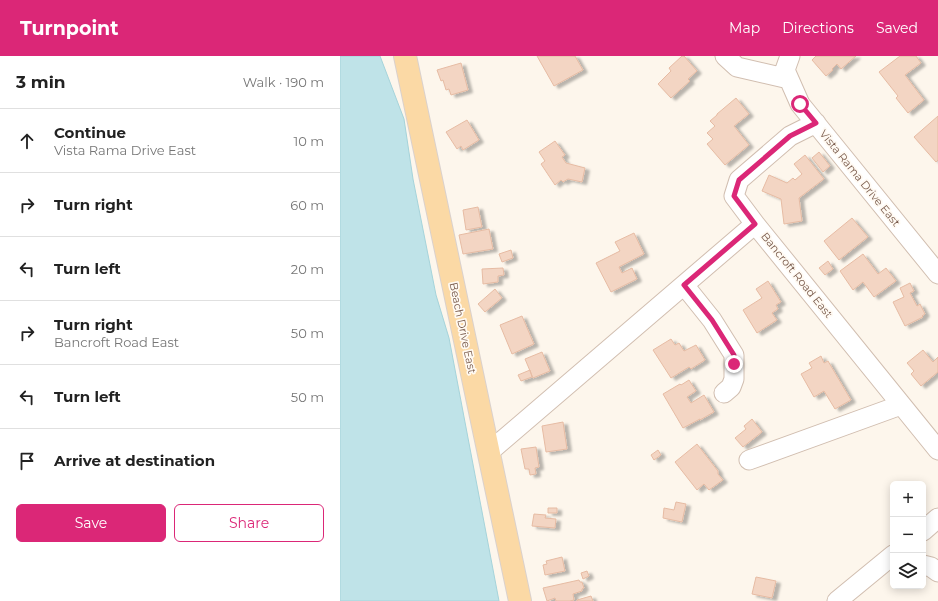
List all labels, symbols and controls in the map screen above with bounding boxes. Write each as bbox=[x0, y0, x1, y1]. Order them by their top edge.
text: Turnpoint bbox=[20, 17, 119, 40]
text: Map bbox=[729, 19, 760, 37]
text: Directions bbox=[782, 19, 854, 37]
text: Saved bbox=[876, 19, 918, 37]
text: 3 min bbox=[16, 72, 66, 92]
text: Walk · 190 m bbox=[243, 74, 324, 90]
route start bbox=[791, 95, 809, 113]
text: Continue bbox=[54, 123, 126, 142]
street label: Vista Rama Drive East bbox=[817, 127, 904, 230]
icon: ahead bbox=[16, 130, 38, 152]
text: 10 m bbox=[294, 133, 324, 149]
text: Vista Rama Drive East bbox=[54, 142, 196, 158]
icon: right bbox=[16, 194, 38, 216]
text: Turn right bbox=[54, 195, 133, 214]
text: 60 m bbox=[290, 197, 324, 213]
street label: Bancroft Road East bbox=[758, 229, 836, 321]
icon: left bbox=[16, 258, 38, 280]
text: Turn left bbox=[54, 259, 121, 278]
text: 20 m bbox=[291, 261, 324, 277]
street label: Beach Drive East bbox=[446, 281, 480, 375]
text: Turn right bbox=[54, 315, 133, 334]
icon: right bbox=[16, 322, 38, 344]
text: 50 m bbox=[291, 325, 324, 341]
text: Bancroft Road East bbox=[54, 334, 179, 350]
route end bbox=[725, 355, 743, 373]
icon: left bbox=[16, 386, 38, 408]
text: Turn left bbox=[54, 387, 121, 406]
text: 50 m bbox=[291, 389, 324, 405]
icon: arrive bbox=[16, 450, 38, 472]
text: Arrive at destination bbox=[54, 451, 215, 470]
map controls bbox=[890, 481, 926, 589]
button: + bbox=[890, 481, 926, 517]
button: Save bbox=[16, 504, 166, 542]
button: Share bbox=[174, 504, 324, 542]
button: − bbox=[890, 517, 926, 553]
button: layers bbox=[890, 553, 926, 589]

